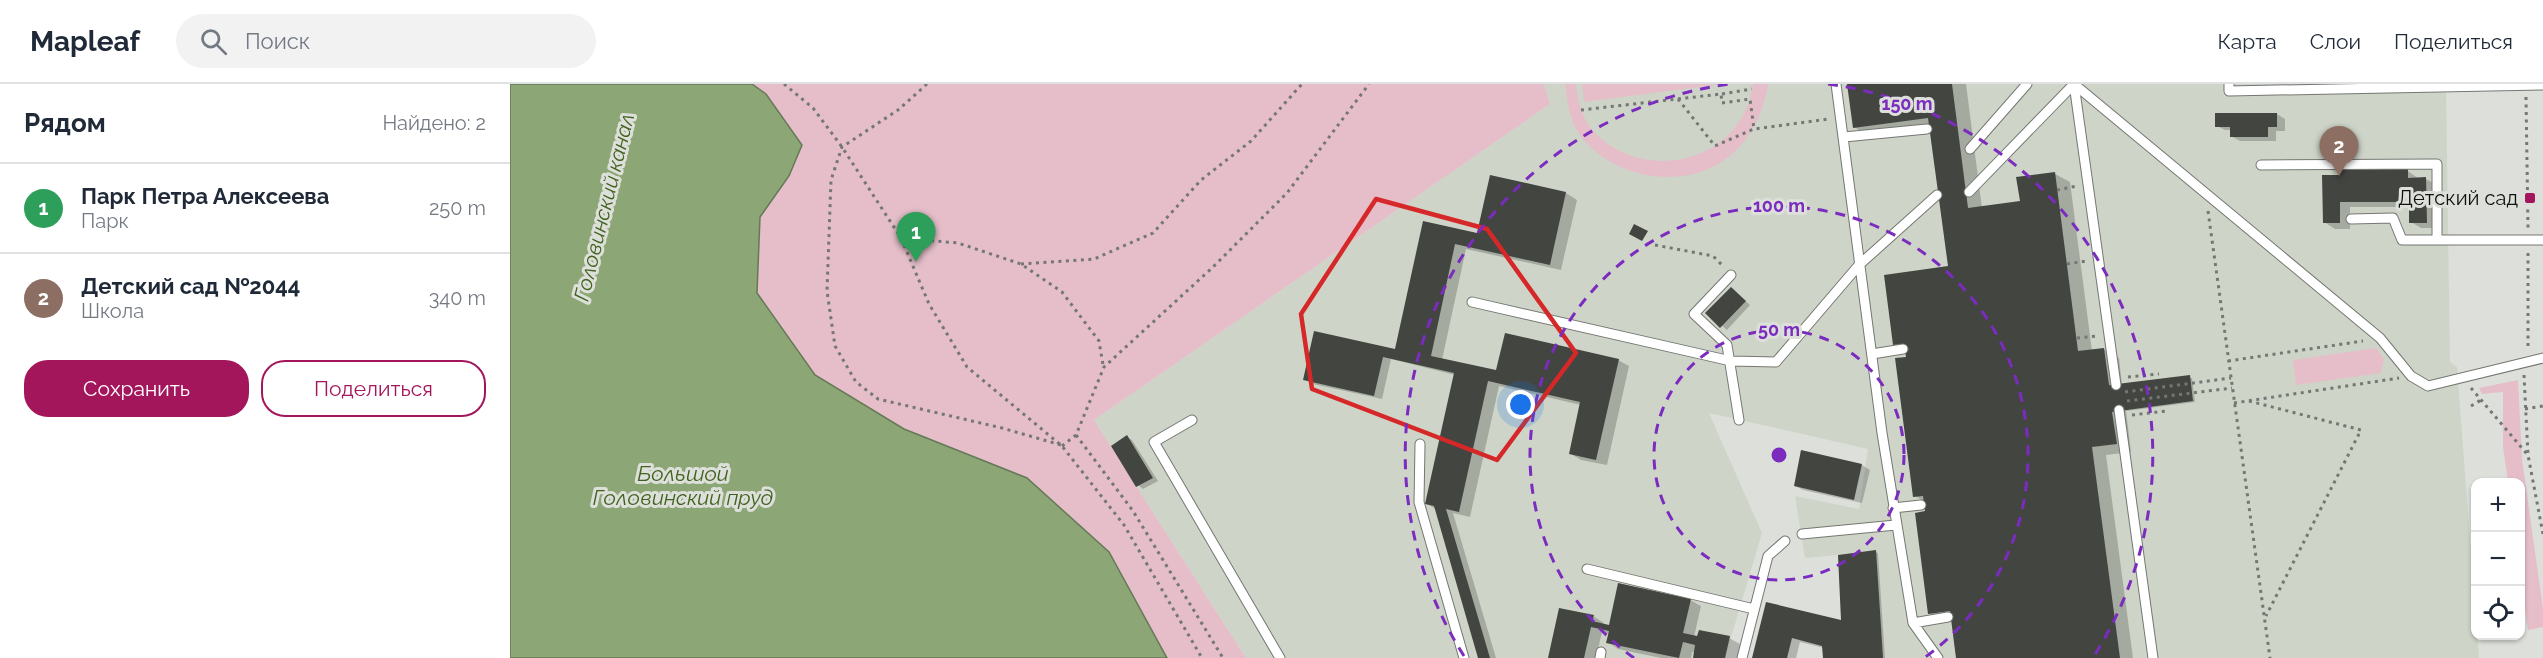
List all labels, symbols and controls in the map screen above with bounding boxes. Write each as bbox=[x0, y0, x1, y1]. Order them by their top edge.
search box bbox=[176, 14, 596, 68]
text: Mapleaf bbox=[30, 25, 140, 58]
icon: search bbox=[197, 25, 230, 58]
text: Поиск bbox=[245, 28, 310, 54]
text: Карта bbox=[2218, 29, 2277, 54]
text: Слои bbox=[2310, 29, 2361, 54]
text: Поделиться bbox=[2394, 29, 2513, 54]
text: 150 m bbox=[1882, 93, 1933, 114]
text: Рядом bbox=[24, 108, 106, 138]
text: Найдено: 2 bbox=[382, 111, 486, 135]
water label: Головинский канал bbox=[569, 111, 639, 303]
pin: 2 bbox=[2320, 126, 2358, 176]
text: Парк Петра Алексеева bbox=[81, 183, 329, 209]
place label: Детский сад bbox=[2398, 186, 2518, 210]
marker: Детский сад bbox=[2523, 191, 2537, 205]
text: 100 m bbox=[1753, 195, 1805, 216]
text: 1 bbox=[39, 196, 48, 220]
text: 250 m bbox=[429, 196, 486, 220]
text: Парк bbox=[81, 209, 129, 233]
pin: 1 bbox=[896, 212, 936, 262]
text: Детский сад №2044 bbox=[81, 273, 300, 299]
text: 2 bbox=[38, 286, 49, 310]
text: 340 m bbox=[429, 286, 486, 310]
text: Школа bbox=[81, 299, 144, 323]
text: 50 m bbox=[1758, 319, 1800, 340]
button: Сохранить bbox=[24, 360, 249, 417]
button: Поделиться bbox=[261, 360, 486, 417]
your location bbox=[1506, 390, 1535, 419]
centre of rings bbox=[1769, 445, 1789, 465]
water label: Большой Головинский пруд bbox=[593, 461, 774, 510]
map controls bbox=[2471, 478, 2525, 640]
button: + bbox=[2471, 478, 2525, 532]
button: − bbox=[2471, 532, 2525, 586]
button: locate bbox=[2471, 586, 2525, 640]

